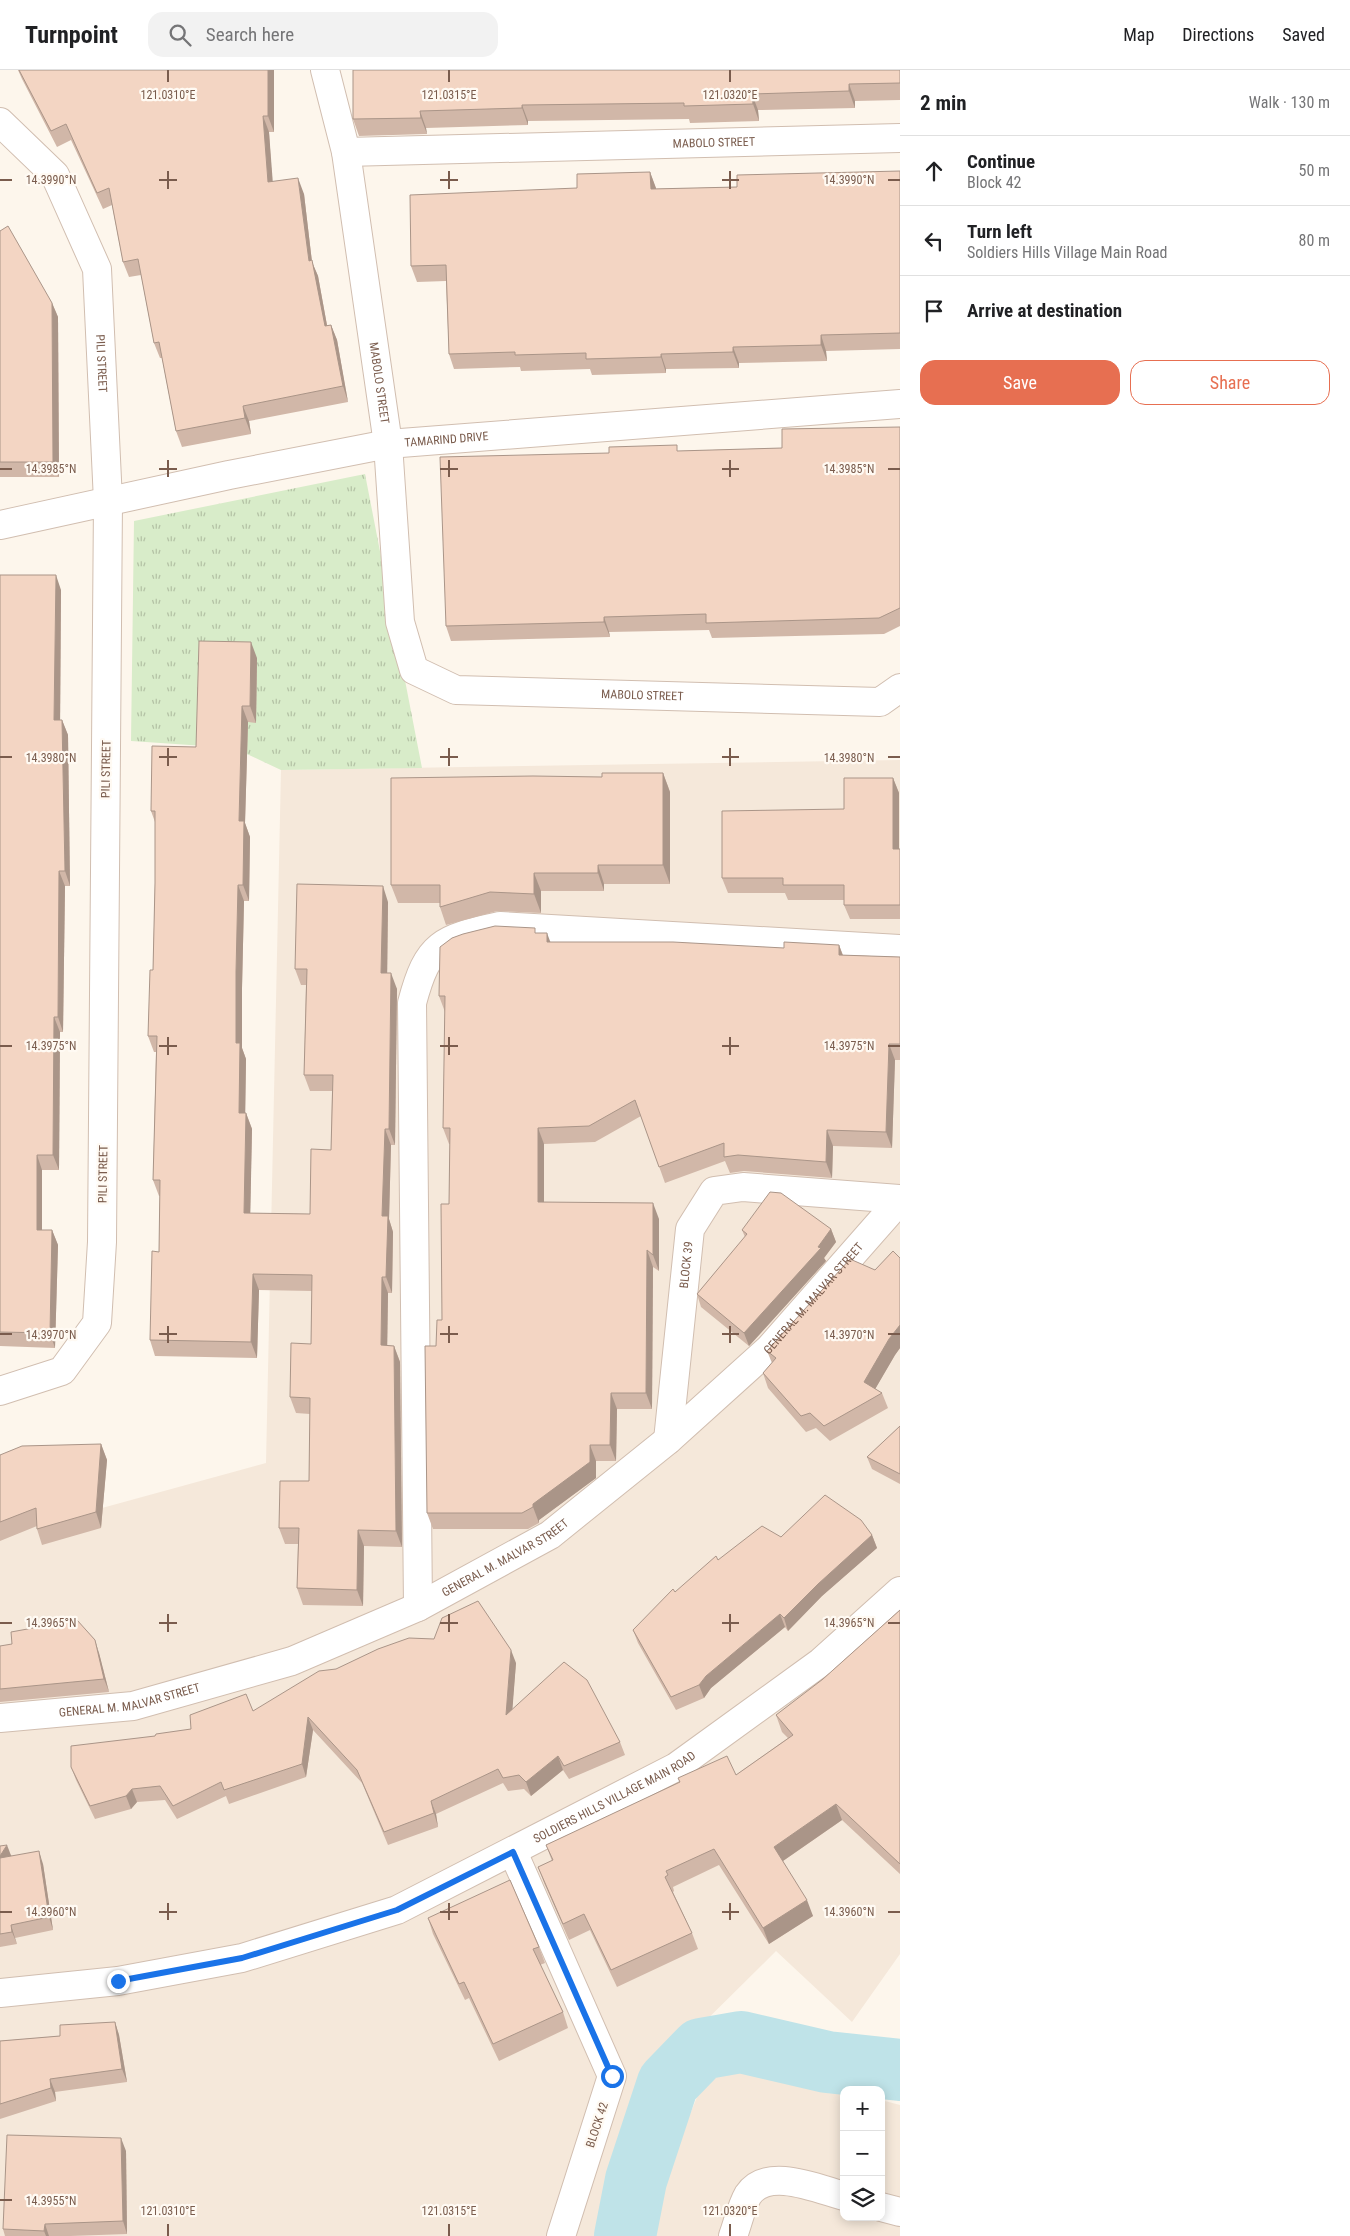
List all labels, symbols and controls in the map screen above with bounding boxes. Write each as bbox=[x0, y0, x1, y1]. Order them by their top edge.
search box bbox=[148, 12, 498, 57]
text: Turnpoint bbox=[25, 21, 118, 49]
icon: search bbox=[166, 21, 194, 49]
text: Search here bbox=[206, 23, 294, 46]
text: Map bbox=[1123, 24, 1154, 45]
text: Directions bbox=[1182, 24, 1254, 45]
text: Saved bbox=[1282, 24, 1325, 45]
text: 121.0310°E bbox=[140, 88, 196, 102]
text: 121.0315°E bbox=[421, 88, 477, 102]
text: 121.0320°E bbox=[702, 88, 758, 102]
text: 2 min bbox=[920, 91, 967, 115]
text: Walk · 130 m bbox=[1249, 93, 1330, 112]
street label: MABOLO STREET bbox=[673, 135, 755, 151]
text: Continue bbox=[967, 150, 1035, 173]
icon: ahead bbox=[920, 157, 948, 185]
text: 50 m bbox=[1298, 161, 1330, 180]
text: 14.3990°N bbox=[26, 173, 76, 187]
text: 14.3990°N bbox=[824, 173, 874, 187]
text: Block 42 bbox=[967, 173, 1022, 192]
text: Turn left bbox=[967, 220, 1032, 243]
icon: left bbox=[920, 227, 948, 255]
text: 80 m bbox=[1298, 231, 1330, 250]
text: Soldiers Hills Village Main Road bbox=[967, 243, 1168, 262]
icon: arrive bbox=[920, 297, 948, 325]
text: Arrive at destination bbox=[967, 299, 1122, 322]
street label: PILI STREET bbox=[93, 334, 110, 393]
street label: MABOLO STREET bbox=[366, 341, 392, 425]
button: Save bbox=[920, 360, 1120, 405]
button: Share bbox=[1130, 360, 1330, 405]
street label: TAMARIND DRIVE bbox=[404, 429, 489, 450]
text: 14.3985°N bbox=[26, 462, 76, 476]
text: 14.3985°N bbox=[824, 462, 874, 476]
street label: MABOLO STREET bbox=[601, 687, 684, 703]
street label: PILI STREET bbox=[98, 740, 114, 798]
text: 14.3980°N bbox=[26, 751, 76, 765]
text: 14.3980°N bbox=[824, 751, 874, 765]
text: 14.3975°N bbox=[26, 1039, 76, 1053]
text: 14.3975°N bbox=[824, 1039, 874, 1053]
street label: PILI STREET bbox=[95, 1145, 111, 1203]
street label: GENERAL M. MALVAR STREET bbox=[761, 1240, 866, 1357]
street label: BLOCK 39 bbox=[677, 1241, 696, 1289]
text: 14.3970°N bbox=[26, 1328, 76, 1342]
text: 14.3970°N bbox=[824, 1328, 874, 1342]
street label: GENERAL M. MALVAR STREET bbox=[440, 1516, 571, 1600]
text: 14.3965°N bbox=[26, 1616, 76, 1630]
text: 14.3965°N bbox=[824, 1616, 874, 1630]
street label: GENERAL M. MALVAR STREET bbox=[58, 1680, 202, 1720]
street label: SOLDIERS HILLS VILLAGE MAIN ROAD bbox=[531, 1748, 698, 1846]
text: 14.3960°N bbox=[26, 1905, 76, 1919]
text: 14.3960°N bbox=[824, 1905, 874, 1919]
route end bbox=[107, 1970, 130, 1993]
route start bbox=[601, 2065, 624, 2088]
map controls bbox=[840, 2086, 885, 2221]
button: + bbox=[840, 2086, 885, 2131]
street label: BLOCK 42 bbox=[583, 2100, 611, 2150]
button: − bbox=[840, 2131, 885, 2176]
button: layers bbox=[840, 2176, 885, 2221]
text: 14.3955°N bbox=[26, 2194, 76, 2208]
text: 121.0310°E bbox=[140, 2204, 196, 2218]
text: 121.0315°E bbox=[421, 2204, 477, 2218]
text: 121.0320°E bbox=[702, 2204, 758, 2218]

